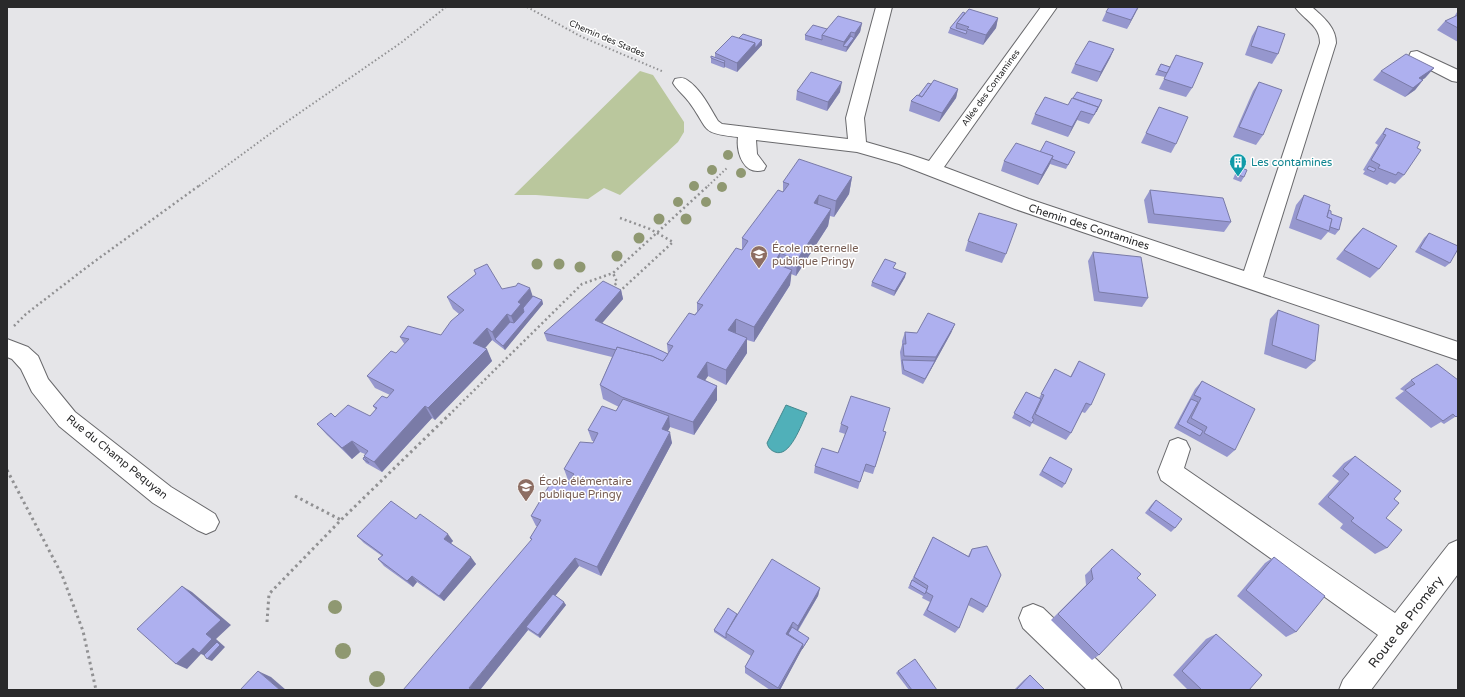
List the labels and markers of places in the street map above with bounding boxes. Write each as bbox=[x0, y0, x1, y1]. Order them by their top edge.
building icon: Les contamines bbox=[1228, 152, 1248, 177]
place label: Les contamines bbox=[1251, 156, 1332, 169]
place label: École maternelle publique Pringy bbox=[772, 241, 859, 268]
school or university icon: École maternelle publique Pringy bbox=[749, 244, 769, 269]
place label: École élémentaire publique Pringy bbox=[539, 474, 632, 501]
school or university icon: École élémentaire publique Pringy bbox=[516, 477, 536, 502]

